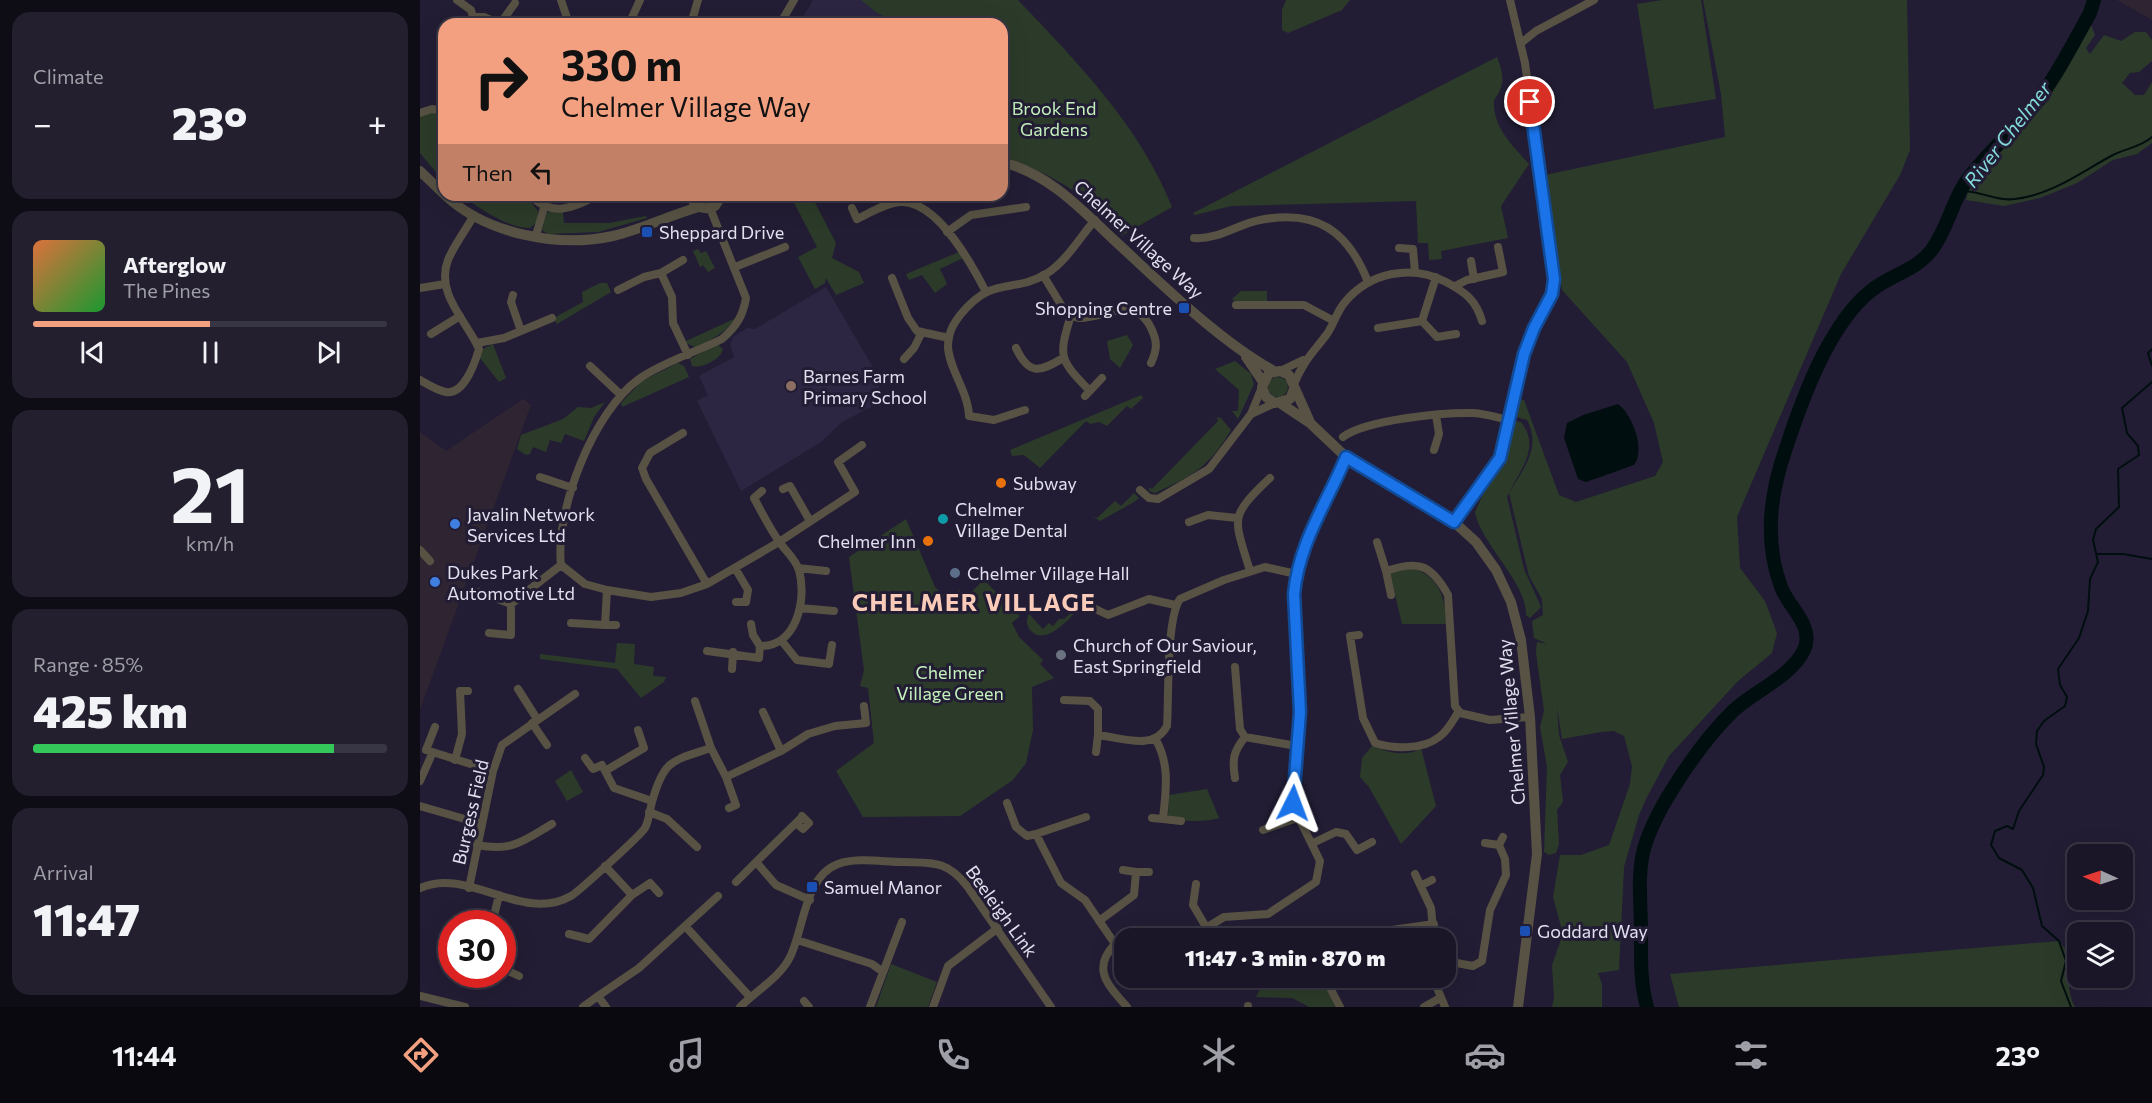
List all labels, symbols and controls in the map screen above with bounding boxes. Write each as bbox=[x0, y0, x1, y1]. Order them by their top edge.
text: 330 m bbox=[561, 38, 682, 90]
icon: right bbox=[462, 42, 540, 120]
text: Climate bbox=[33, 64, 103, 88]
water label: River Chelmer bbox=[1958, 75, 2056, 192]
pin bbox=[1504, 76, 1555, 127]
icon: arrive bbox=[1513, 85, 1546, 118]
text: Chelmer Village Way bbox=[561, 90, 811, 123]
text: 23° bbox=[172, 94, 248, 149]
park label: Brook End Gardens bbox=[1012, 97, 1096, 140]
text: − bbox=[33, 102, 52, 143]
text: + bbox=[368, 102, 387, 143]
icon: left bbox=[525, 156, 558, 189]
text: Then bbox=[462, 159, 513, 186]
street label: Chelmer Village Way bbox=[1070, 175, 1208, 303]
place label: Sheppard Drive bbox=[659, 221, 784, 243]
marker: Sheppard Drive bbox=[640, 225, 654, 239]
text: Afterglow bbox=[123, 251, 226, 278]
text: The Pines bbox=[123, 278, 210, 302]
place label: Shopping Centre bbox=[1035, 297, 1172, 319]
marker: Shopping Centre bbox=[1177, 301, 1191, 315]
icon: previous bbox=[76, 336, 109, 369]
icon: pause bbox=[194, 336, 227, 369]
icon: next bbox=[312, 336, 345, 369]
place label: Barnes Farm Primary School bbox=[803, 365, 927, 408]
marker: Barnes Farm Primary School bbox=[784, 379, 798, 393]
text: 21 bbox=[170, 444, 250, 539]
place label: Subway bbox=[1013, 472, 1077, 494]
marker: Subway bbox=[994, 476, 1008, 490]
place label: Chelmer Village Dental bbox=[955, 498, 1068, 541]
place label: Javalin Network Services Ltd bbox=[467, 503, 595, 546]
marker: Chelmer Village Dental bbox=[936, 512, 950, 526]
marker: Javalin Network Services Ltd bbox=[448, 517, 462, 531]
place label: Chelmer Inn bbox=[818, 530, 916, 552]
text: km/h bbox=[186, 531, 234, 555]
marker: Chelmer Inn bbox=[921, 534, 935, 548]
place label: Dukes Park Automotive Ltd bbox=[447, 561, 575, 604]
place label: Chelmer Village Hall bbox=[967, 562, 1130, 584]
marker: Chelmer Village Hall bbox=[948, 566, 962, 580]
marker: Dukes Park Automotive Ltd bbox=[428, 575, 442, 589]
district label: CHELMER VILLAGE bbox=[852, 587, 1096, 616]
place label: Church of Our Saviour, East Springfield bbox=[1073, 634, 1257, 677]
street label: Chelmer Village Way bbox=[1493, 638, 1529, 806]
marker: Church of Our Saviour, East Springfield bbox=[1054, 648, 1068, 662]
text: Range · 85% bbox=[33, 652, 143, 676]
park label: Chelmer Village Green bbox=[896, 661, 1004, 704]
text: 425 km bbox=[33, 682, 188, 737]
street label: Burgess Field bbox=[447, 757, 493, 867]
position arrow bbox=[1261, 771, 1325, 835]
north arrow bbox=[2067, 844, 2133, 910]
map controls bbox=[2067, 844, 2133, 988]
text: Arrival bbox=[33, 860, 94, 884]
street label: Beeleigh Link bbox=[961, 861, 1043, 961]
place label: Samuel Manor bbox=[824, 876, 942, 898]
marker: Samuel Manor bbox=[805, 880, 819, 894]
text: 11:47 bbox=[33, 890, 140, 945]
speed limit sign: 30 bbox=[438, 910, 516, 988]
place label: Goddard Way bbox=[1537, 920, 1648, 942]
button: layers bbox=[2067, 922, 2133, 988]
marker: Goddard Way bbox=[1518, 924, 1532, 938]
text: 11:47 · 3 min · 870 m bbox=[1185, 944, 1385, 971]
icon: directions bbox=[400, 1034, 442, 1076]
icon: music bbox=[666, 1034, 708, 1076]
icon: phone bbox=[932, 1034, 974, 1076]
icon: climate bbox=[1198, 1034, 1240, 1076]
icon: car bbox=[1464, 1034, 1506, 1076]
icon: filters bbox=[1730, 1034, 1772, 1076]
text: 11:44 bbox=[112, 1039, 177, 1072]
text: 23° bbox=[1995, 1039, 2040, 1072]

